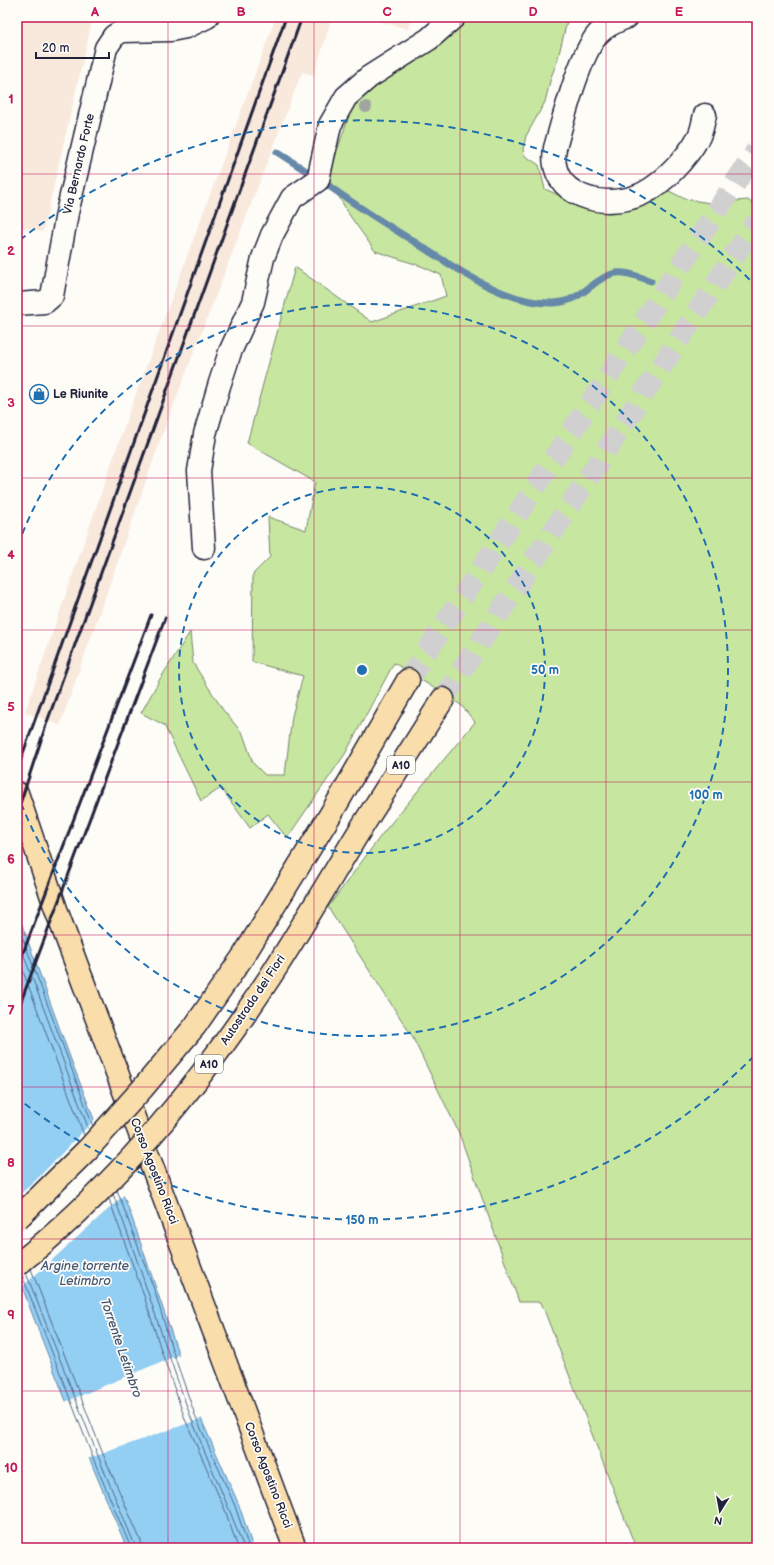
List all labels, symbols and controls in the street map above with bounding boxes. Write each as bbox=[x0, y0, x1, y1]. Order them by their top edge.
text: A bbox=[90, 4, 99, 20]
text: B bbox=[236, 4, 246, 20]
text: C bbox=[382, 4, 392, 20]
text: D bbox=[528, 4, 538, 20]
text: E bbox=[675, 4, 684, 20]
scale bar bbox=[36, 34, 109, 60]
text: 20 m bbox=[42, 41, 69, 56]
text: 1 bbox=[8, 91, 14, 107]
street label: Via Bernardo Forte bbox=[60, 112, 98, 216]
text: 2 bbox=[7, 243, 15, 259]
shop icon: Le Riunite bbox=[28, 383, 50, 405]
place label: Le Riunite bbox=[53, 387, 108, 402]
text: 3 bbox=[7, 395, 15, 411]
text: 4 bbox=[7, 547, 15, 563]
centre of rings bbox=[355, 663, 369, 677]
text: 50 m bbox=[531, 663, 559, 678]
text: 5 bbox=[7, 699, 15, 715]
road number: A10 bbox=[387, 756, 415, 774]
text: 100 m bbox=[689, 788, 723, 803]
text: 6 bbox=[7, 851, 15, 867]
street label: Autostrada dei Fiori bbox=[217, 952, 289, 1048]
text: 7 bbox=[7, 1003, 15, 1019]
road number: A10 bbox=[195, 1055, 223, 1073]
street label: Corso Agostino Ricci bbox=[127, 1116, 181, 1226]
text: 8 bbox=[7, 1155, 15, 1171]
text: 150 m bbox=[346, 1213, 378, 1228]
water label: Argine torrente Letimbro bbox=[40, 1258, 129, 1289]
water label: Torrente Letimbro bbox=[96, 1296, 146, 1400]
text: 9 bbox=[7, 1307, 15, 1323]
street label: Corso Agostino Ricci bbox=[241, 1420, 295, 1530]
text: 10 bbox=[4, 1460, 18, 1476]
north arrow bbox=[700, 1491, 740, 1531]
text: N bbox=[713, 1513, 723, 1527]

